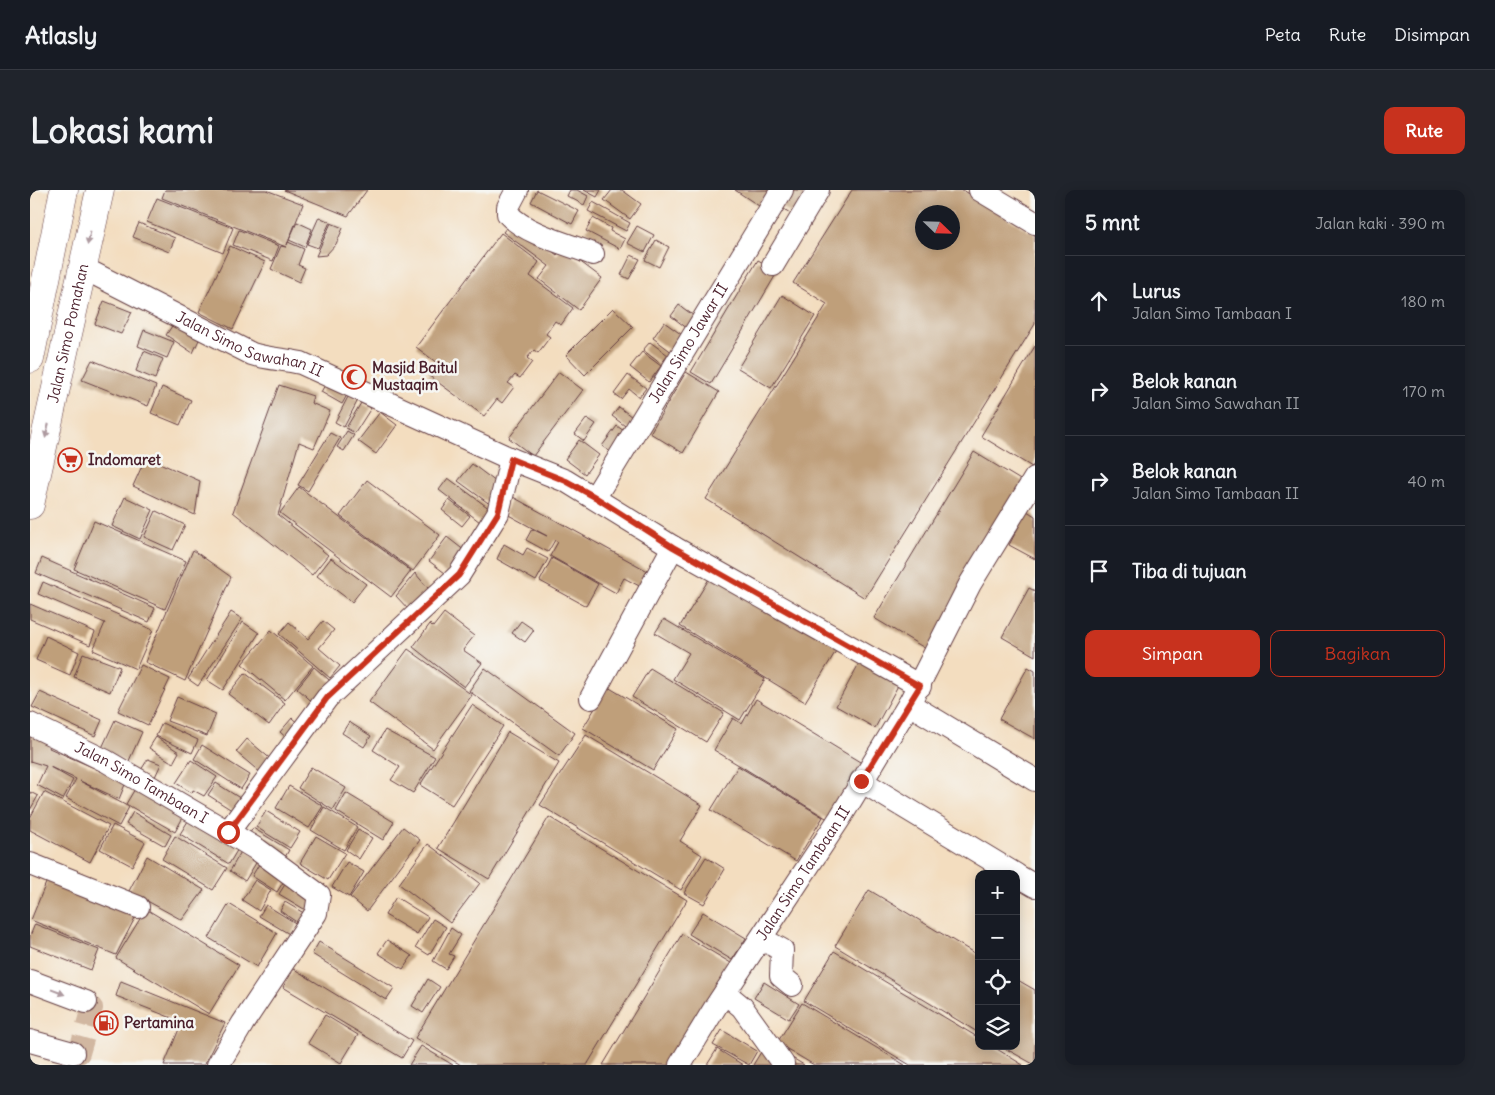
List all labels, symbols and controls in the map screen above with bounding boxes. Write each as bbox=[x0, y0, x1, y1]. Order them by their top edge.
text: Atlasly bbox=[25, 20, 97, 50]
text: Peta bbox=[1265, 23, 1301, 46]
text: Rute bbox=[1329, 23, 1366, 46]
text: Disimpan bbox=[1394, 23, 1470, 46]
button: Rute bbox=[1384, 107, 1465, 154]
text: Lokasi kami bbox=[30, 108, 214, 152]
north arrow bbox=[915, 205, 960, 250]
text: 5 mnt bbox=[1085, 209, 1140, 236]
text: Jalan kaki · 390 m bbox=[1315, 213, 1445, 233]
one-way arrow bbox=[85, 230, 93, 245]
street label: Jalan Simo Pomahan bbox=[43, 261, 92, 404]
text: Lurus bbox=[1132, 279, 1181, 303]
street label: Jalan Simo Jawar II bbox=[645, 280, 732, 406]
icon: ahead bbox=[1085, 287, 1113, 315]
text: 180 m bbox=[1401, 291, 1445, 311]
text: Jalan Simo Tambaan I bbox=[1132, 303, 1292, 323]
street label: Jalan Simo Sawahan II bbox=[173, 307, 326, 381]
place label: Masjid Baitul Mustaqim bbox=[372, 358, 457, 395]
mosque icon: Masjid Baitul Mustaqim bbox=[341, 364, 367, 390]
text: Belok kanan bbox=[1132, 369, 1237, 393]
icon: right bbox=[1085, 377, 1113, 405]
text: 170 m bbox=[1402, 381, 1445, 401]
text: Jalan Simo Sawahan II bbox=[1132, 393, 1299, 413]
one-way arrow bbox=[43, 423, 51, 438]
supermarket icon: Indomaret bbox=[57, 447, 83, 473]
place label: Indomaret bbox=[88, 450, 162, 469]
text: Belok kanan bbox=[1132, 459, 1237, 483]
icon: right bbox=[1085, 467, 1113, 495]
text: 40 m bbox=[1407, 471, 1445, 491]
text: Jalan Simo Tambaan II bbox=[1132, 483, 1299, 503]
icon: arrive bbox=[1085, 557, 1113, 585]
text: Tiba di tujuan bbox=[1132, 559, 1247, 583]
button: Simpan bbox=[1085, 630, 1260, 677]
button: Bagikan bbox=[1270, 630, 1445, 677]
street label: Jalan Simo Tambaan I bbox=[72, 737, 212, 827]
route end bbox=[850, 770, 873, 793]
street label: Jalan Simo Tambaan II bbox=[752, 803, 854, 944]
route start bbox=[217, 821, 240, 844]
map controls bbox=[975, 870, 1020, 1050]
button: + bbox=[975, 870, 1020, 915]
button: − bbox=[975, 915, 1020, 960]
button: locate bbox=[975, 960, 1020, 1005]
one-way arrow bbox=[51, 988, 65, 996]
button: layers bbox=[975, 1005, 1020, 1050]
fuel station icon: Pertamina bbox=[93, 1010, 119, 1036]
place label: Pertamina bbox=[124, 1013, 194, 1032]

